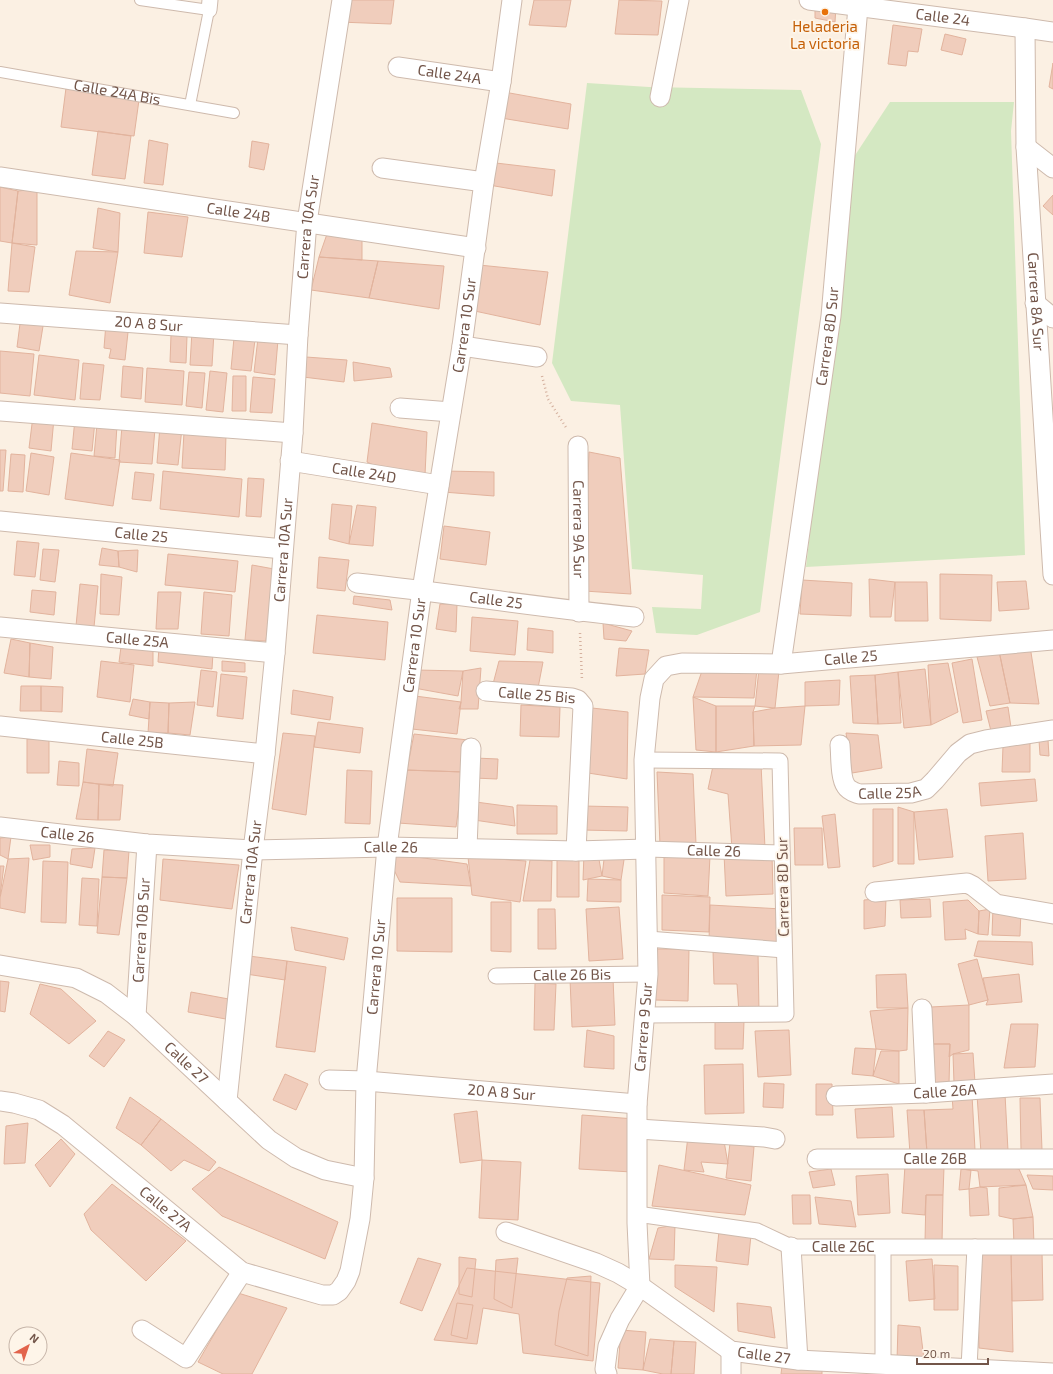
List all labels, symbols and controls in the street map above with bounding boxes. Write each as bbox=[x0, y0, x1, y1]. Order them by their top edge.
street label: Calle 24 bbox=[915, 4, 971, 29]
marker: Heladeria La victoria bbox=[820, 7, 830, 17]
place label: Heladeria La victoria bbox=[790, 17, 860, 52]
street label: Calle 24A bbox=[417, 60, 483, 87]
street label: Calle 24A Bis bbox=[73, 75, 162, 108]
street label: Carrera 10A Sur bbox=[292, 173, 322, 280]
street label: Calle 24B bbox=[205, 198, 272, 225]
street label: Carrera 8A Sur bbox=[1025, 252, 1049, 351]
street label: Carrera 10 Sur bbox=[448, 277, 479, 374]
street label: Carrera 8D Sur bbox=[811, 286, 842, 387]
street label: 20 A 8 Sur bbox=[114, 311, 183, 334]
street label: Calle 24D bbox=[331, 458, 398, 486]
street label: Carrera 9A Sur bbox=[570, 480, 589, 578]
street label: Carrera 10A Sur bbox=[269, 497, 296, 603]
street label: Calle 25 bbox=[114, 522, 169, 546]
street label: Calle 25 bbox=[468, 587, 524, 612]
street label: Carrera 10 Sur bbox=[398, 597, 429, 694]
street label: Calle 25A bbox=[105, 627, 170, 651]
street label: Calle 25 bbox=[823, 646, 878, 668]
street label: Calle 25 Bis bbox=[497, 682, 576, 706]
street label: Calle 25B bbox=[100, 727, 165, 751]
street label: Calle 25A bbox=[858, 781, 923, 802]
street label: Carrera 10A Sur bbox=[235, 819, 265, 925]
street label: Calle 26 bbox=[40, 822, 96, 846]
street label: Calle 26 bbox=[363, 837, 418, 856]
street label: Carrera 8D Sur bbox=[772, 837, 792, 937]
street label: Calle 26 bbox=[687, 840, 741, 860]
street label: Carrera 10B Sur bbox=[128, 877, 153, 983]
street label: Carrera 10 Sur bbox=[362, 919, 388, 1015]
street label: Calle 26 Bis bbox=[533, 964, 611, 984]
street label: Carrera 9 Sur bbox=[630, 982, 655, 1072]
street label: Calle 27 bbox=[161, 1037, 213, 1087]
street label: Calle 26A bbox=[913, 1079, 978, 1101]
street label: 20 A 8 Sur bbox=[467, 1080, 536, 1103]
street label: Calle 26B bbox=[903, 1149, 967, 1167]
street label: Calle 27A bbox=[136, 1182, 196, 1235]
street label: Calle 26C bbox=[812, 1237, 875, 1255]
north arrow bbox=[8, 1326, 48, 1366]
text: N bbox=[28, 1330, 42, 1346]
scale bar bbox=[917, 1340, 988, 1366]
street label: Calle 27 bbox=[736, 1342, 792, 1367]
text: 20 m bbox=[923, 1346, 950, 1360]

